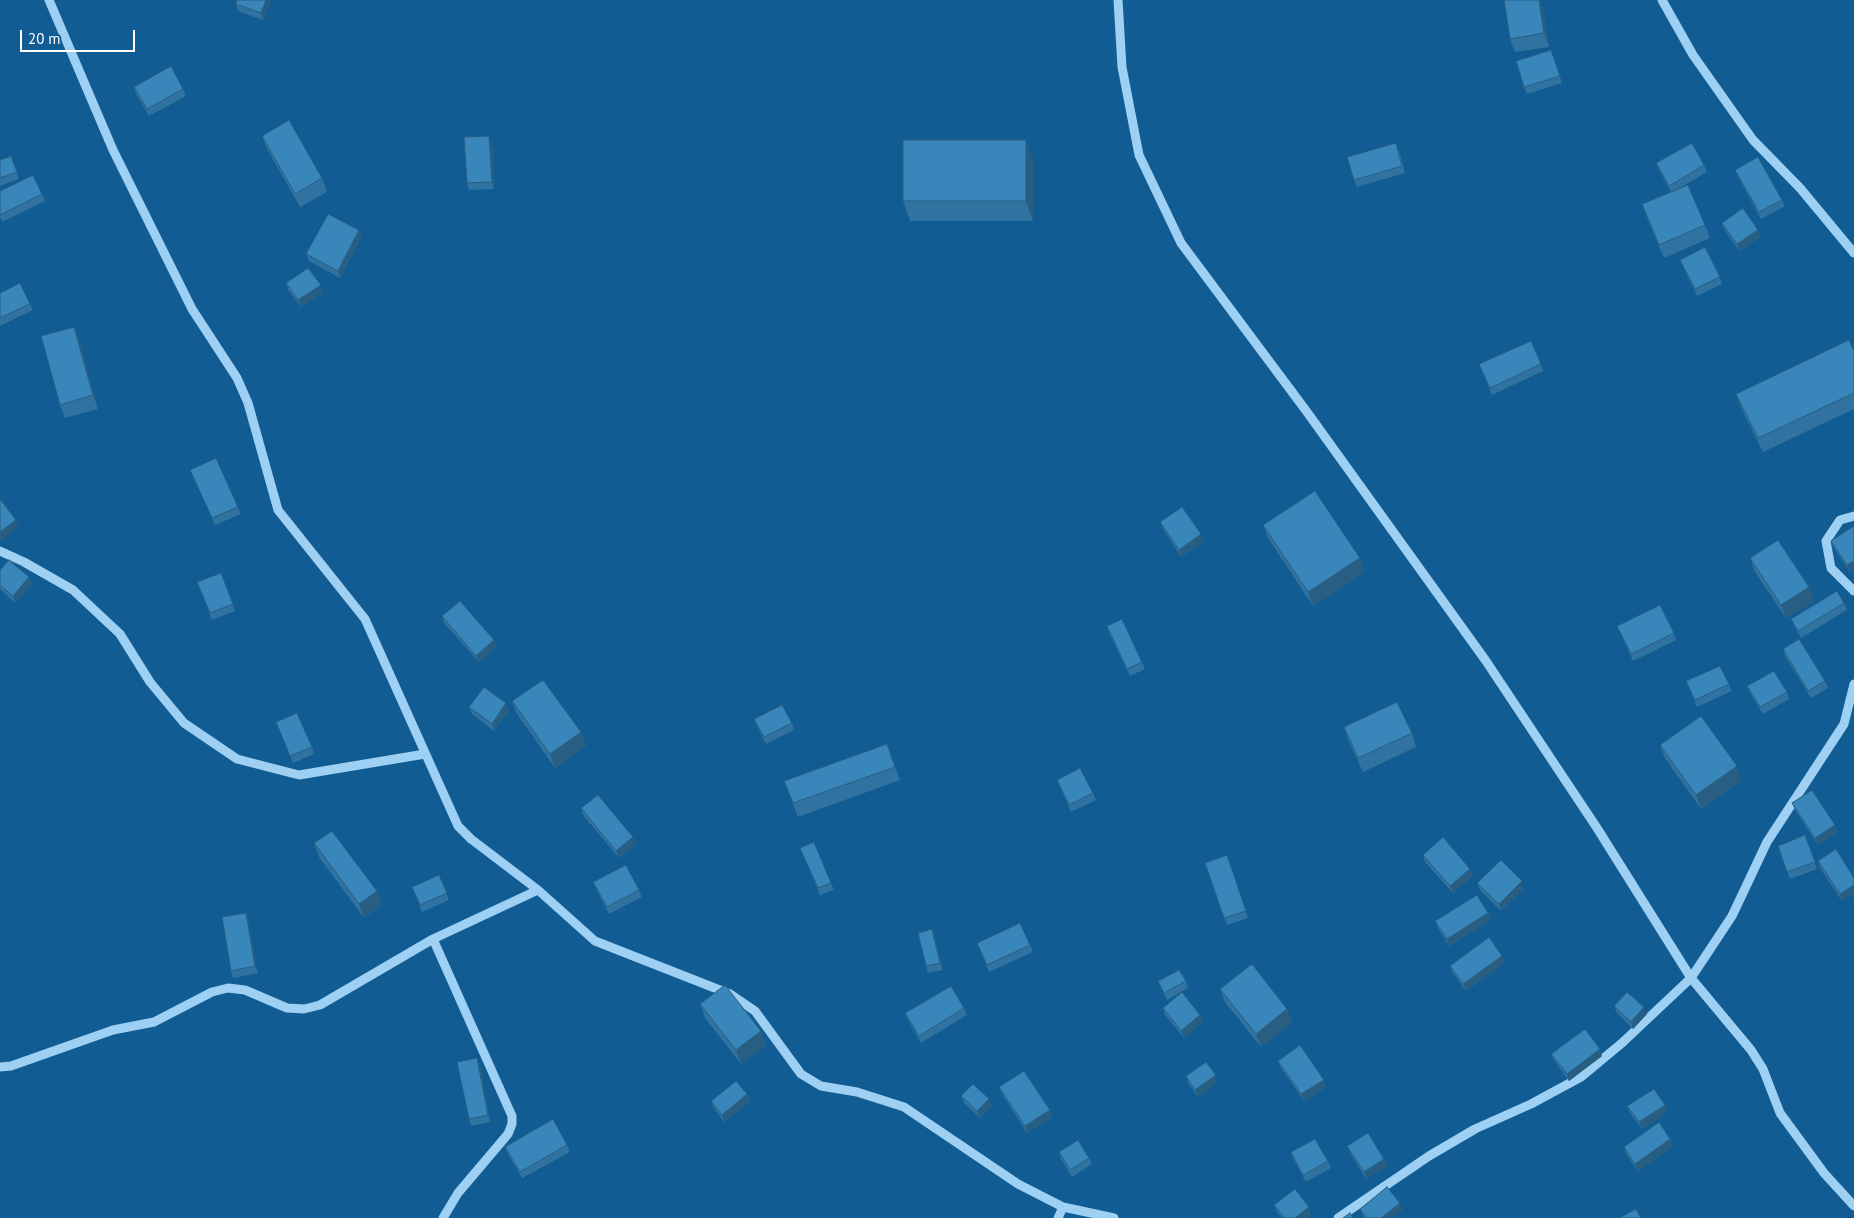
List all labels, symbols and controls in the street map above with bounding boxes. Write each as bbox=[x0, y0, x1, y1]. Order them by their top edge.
scale bar bbox=[22, 20, 138, 52]
text: 20 m bbox=[28, 29, 61, 48]

